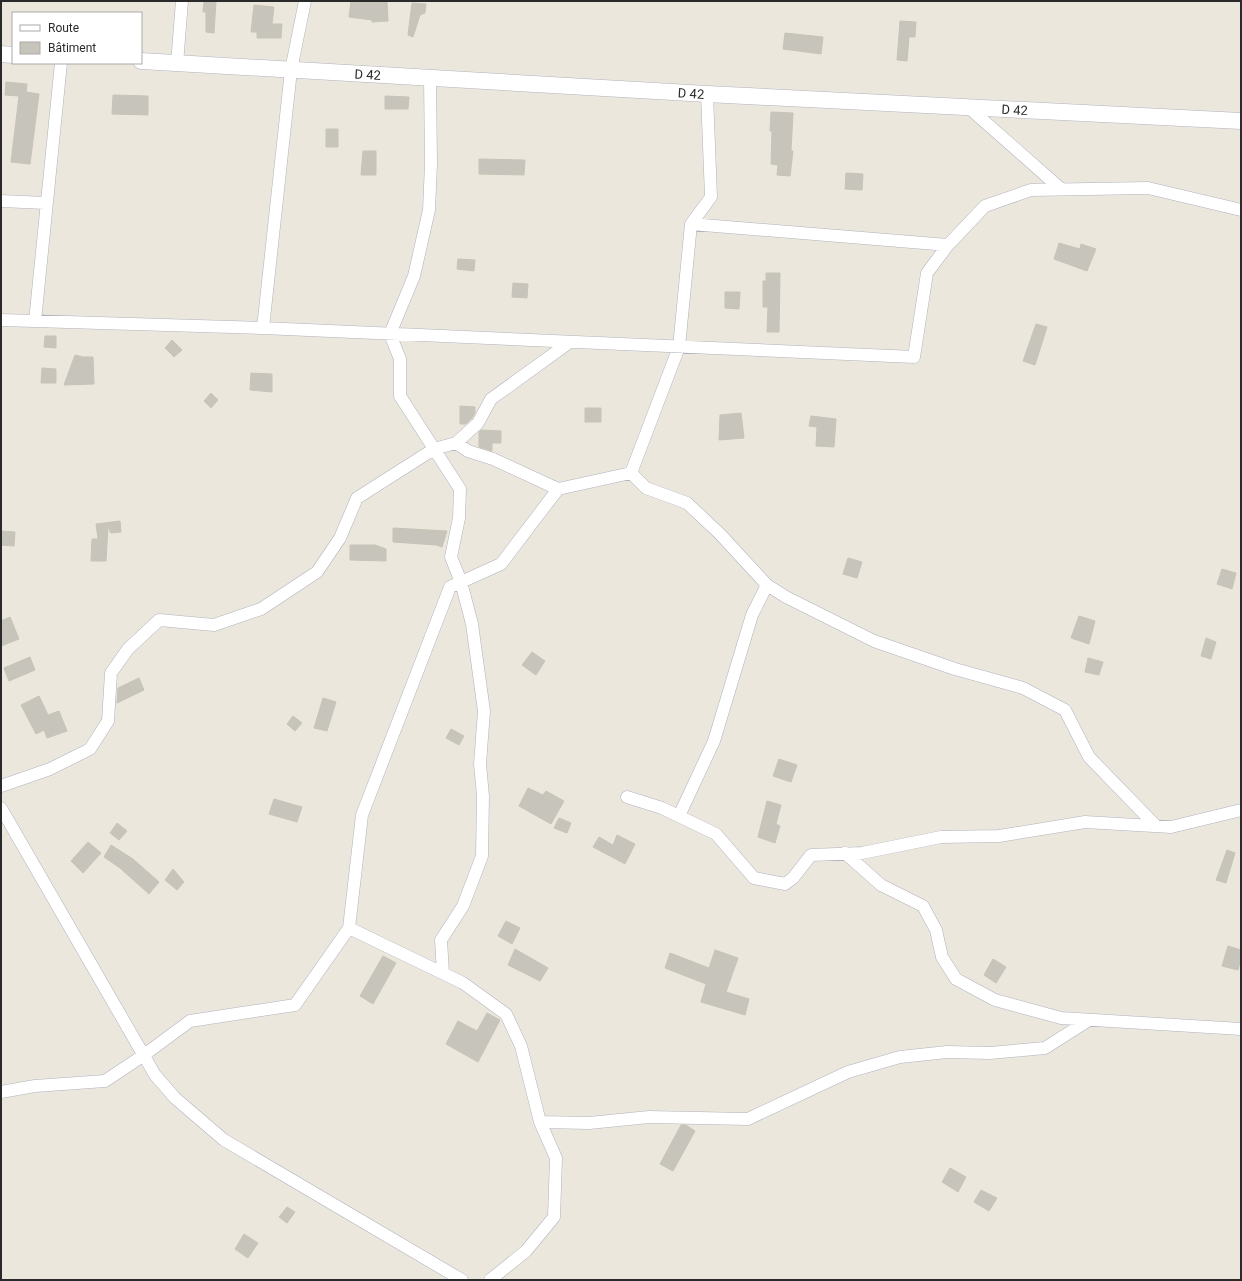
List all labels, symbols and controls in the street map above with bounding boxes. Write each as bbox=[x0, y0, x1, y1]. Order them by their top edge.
legend bbox=[12, 12, 142, 64]
text: Route bbox=[48, 21, 79, 35]
text: Bâtiment bbox=[48, 41, 96, 55]
street label: D 42 bbox=[354, 66, 381, 82]
street label: D 42 bbox=[677, 85, 705, 101]
street label: D 42 bbox=[1001, 101, 1028, 118]

